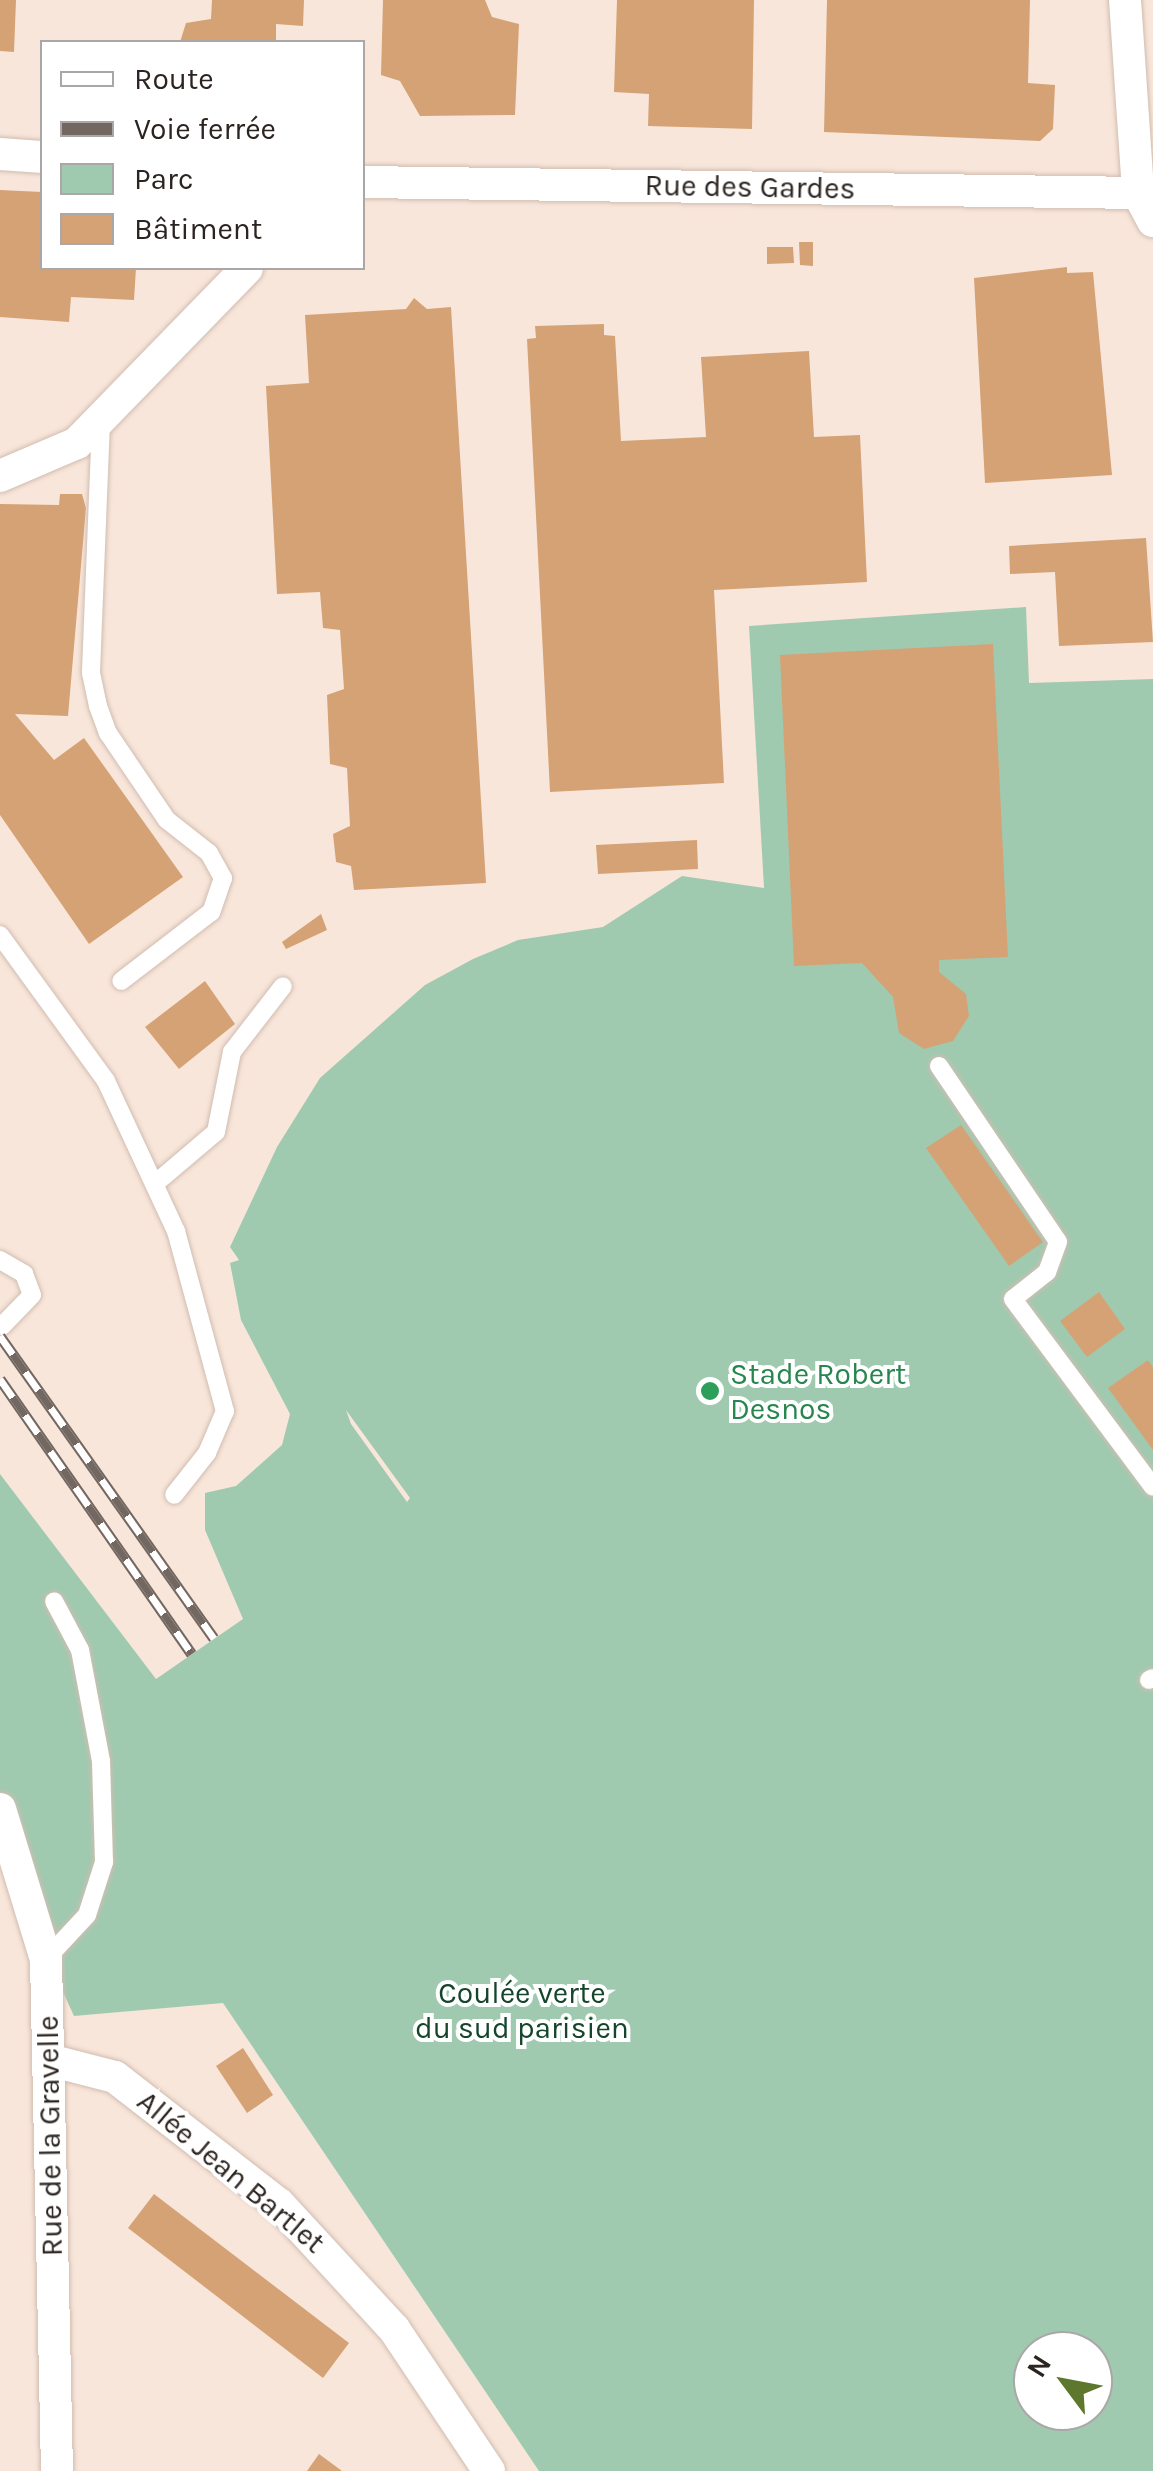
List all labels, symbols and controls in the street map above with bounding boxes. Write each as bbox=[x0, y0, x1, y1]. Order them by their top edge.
legend bbox=[40, 40, 365, 270]
text: Route bbox=[134, 61, 214, 97]
text: Voie ferrée bbox=[134, 111, 276, 147]
text: Parc bbox=[134, 161, 193, 197]
street label: Rue des Gardes bbox=[644, 167, 856, 207]
text: Bâtiment bbox=[134, 211, 262, 247]
place label: Stade Robert Desnos bbox=[730, 1356, 906, 1426]
marker: Stade Robert Desnos bbox=[699, 1380, 721, 1402]
park label: Coulée verte du sud parisien bbox=[415, 1975, 629, 2046]
street label: Rue de la Gravelle bbox=[30, 2015, 70, 2257]
street label: Allée Jean Bartlet bbox=[130, 2083, 332, 2261]
north arrow bbox=[1013, 2331, 1113, 2431]
text: N bbox=[1020, 2349, 1058, 2383]

